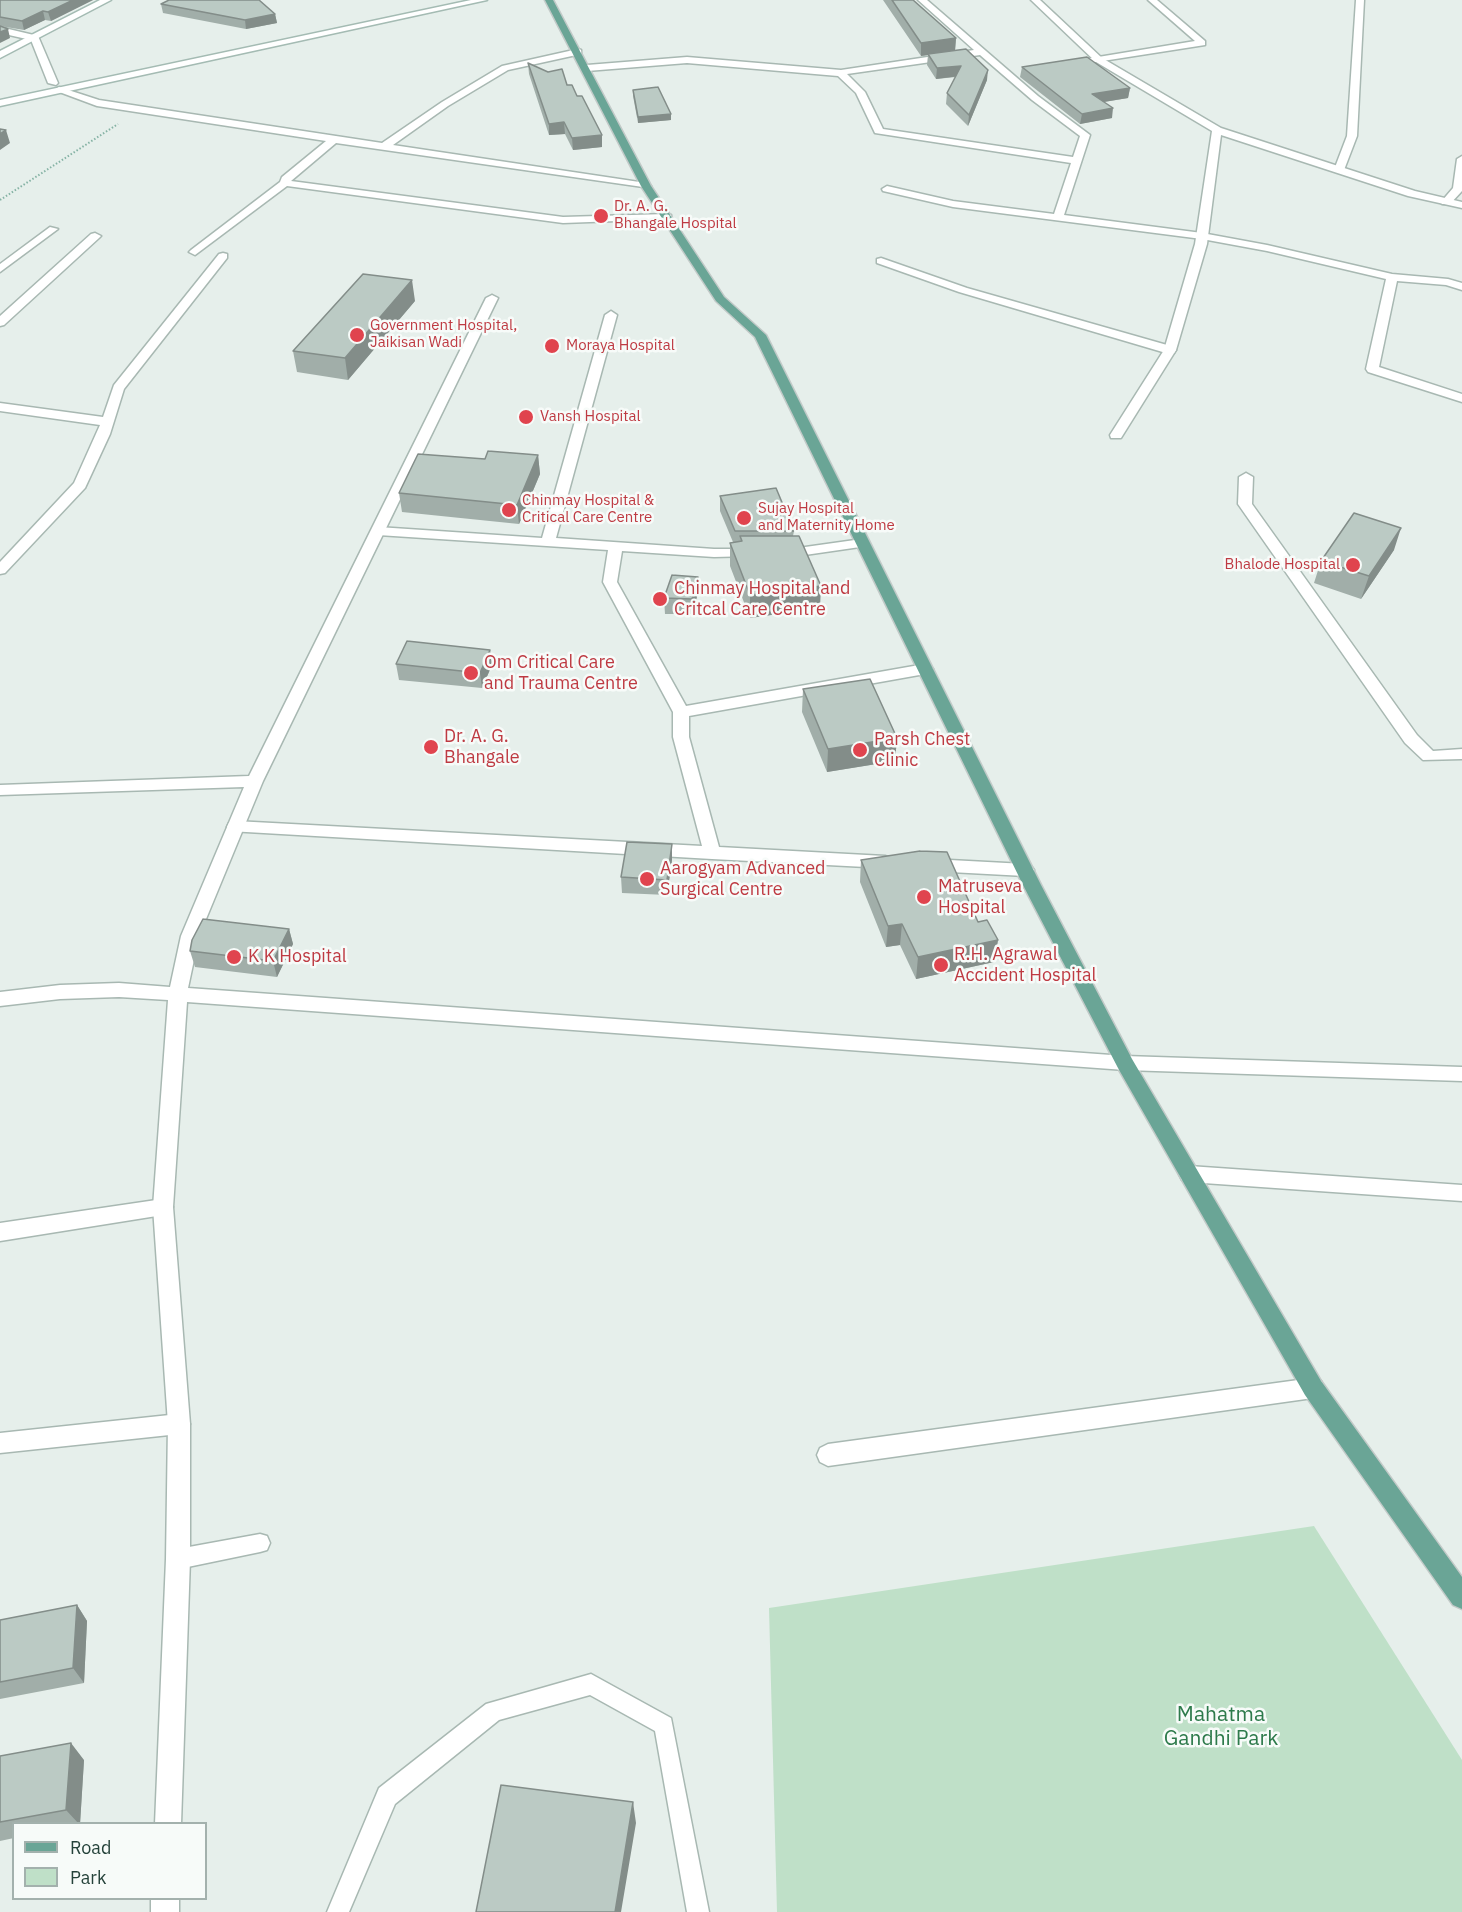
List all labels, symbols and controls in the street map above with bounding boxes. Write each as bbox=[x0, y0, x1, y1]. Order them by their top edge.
place label: Dr. A. G. Bhangale Hospital bbox=[614, 198, 737, 233]
marker: Dr. A. G. Bhangale Hospital bbox=[592, 207, 610, 225]
place label: Government Hospital, Jaikisan Wadi bbox=[370, 317, 517, 352]
marker: Government Hospital, Jaikisan Wadi bbox=[348, 326, 366, 344]
marker: Moraya Hospital bbox=[543, 337, 561, 355]
place label: Moraya Hospital bbox=[566, 337, 675, 355]
marker: Vansh Hospital bbox=[517, 408, 535, 426]
place label: Vansh Hospital bbox=[540, 408, 641, 426]
place label: Chinmay Hospital & Critical Care Centre bbox=[522, 492, 654, 527]
place label: Sujay Hospital and Maternity Home bbox=[758, 500, 895, 535]
marker: Chinmay Hospital & Critical Care Centre bbox=[500, 501, 518, 519]
marker: Sujay Hospital and Maternity Home bbox=[735, 509, 753, 527]
place label: Bhalode Hospital bbox=[1225, 556, 1340, 574]
marker: Bhalode Hospital bbox=[1344, 556, 1362, 574]
place label: Chinmay Hospital and Critcal Care Centre bbox=[674, 578, 850, 620]
marker: Chinmay Hospital and Critcal Care Centre bbox=[651, 590, 669, 608]
place label: Om Critical Care and Trauma Centre bbox=[484, 652, 638, 694]
marker: Om Critical Care and Trauma Centre bbox=[462, 664, 480, 682]
place label: Dr. A. G. Bhangale bbox=[444, 726, 520, 768]
place label: Parsh Chest Clinic bbox=[874, 729, 970, 771]
marker: Dr. A. G. Bhangale bbox=[422, 738, 440, 756]
marker: Parsh Chest Clinic bbox=[851, 741, 869, 759]
place label: Aarogyam Advanced Surgical Centre bbox=[660, 858, 825, 900]
marker: Aarogyam Advanced Surgical Centre bbox=[638, 870, 656, 888]
place label: Matruseva Hospital bbox=[938, 876, 1022, 918]
marker: Matruseva Hospital bbox=[915, 888, 933, 906]
place label: R.H. Agrawal Accident Hospital bbox=[954, 944, 1096, 986]
place label: K K Hospital bbox=[248, 946, 347, 968]
marker: K K Hospital bbox=[225, 948, 243, 966]
marker: R.H. Agrawal Accident Hospital bbox=[932, 956, 950, 974]
park label: Mahatma Gandhi Park bbox=[1164, 1702, 1278, 1752]
legend bbox=[12, 1822, 207, 1900]
text: Road bbox=[70, 1836, 111, 1859]
text: Park bbox=[70, 1866, 106, 1889]

